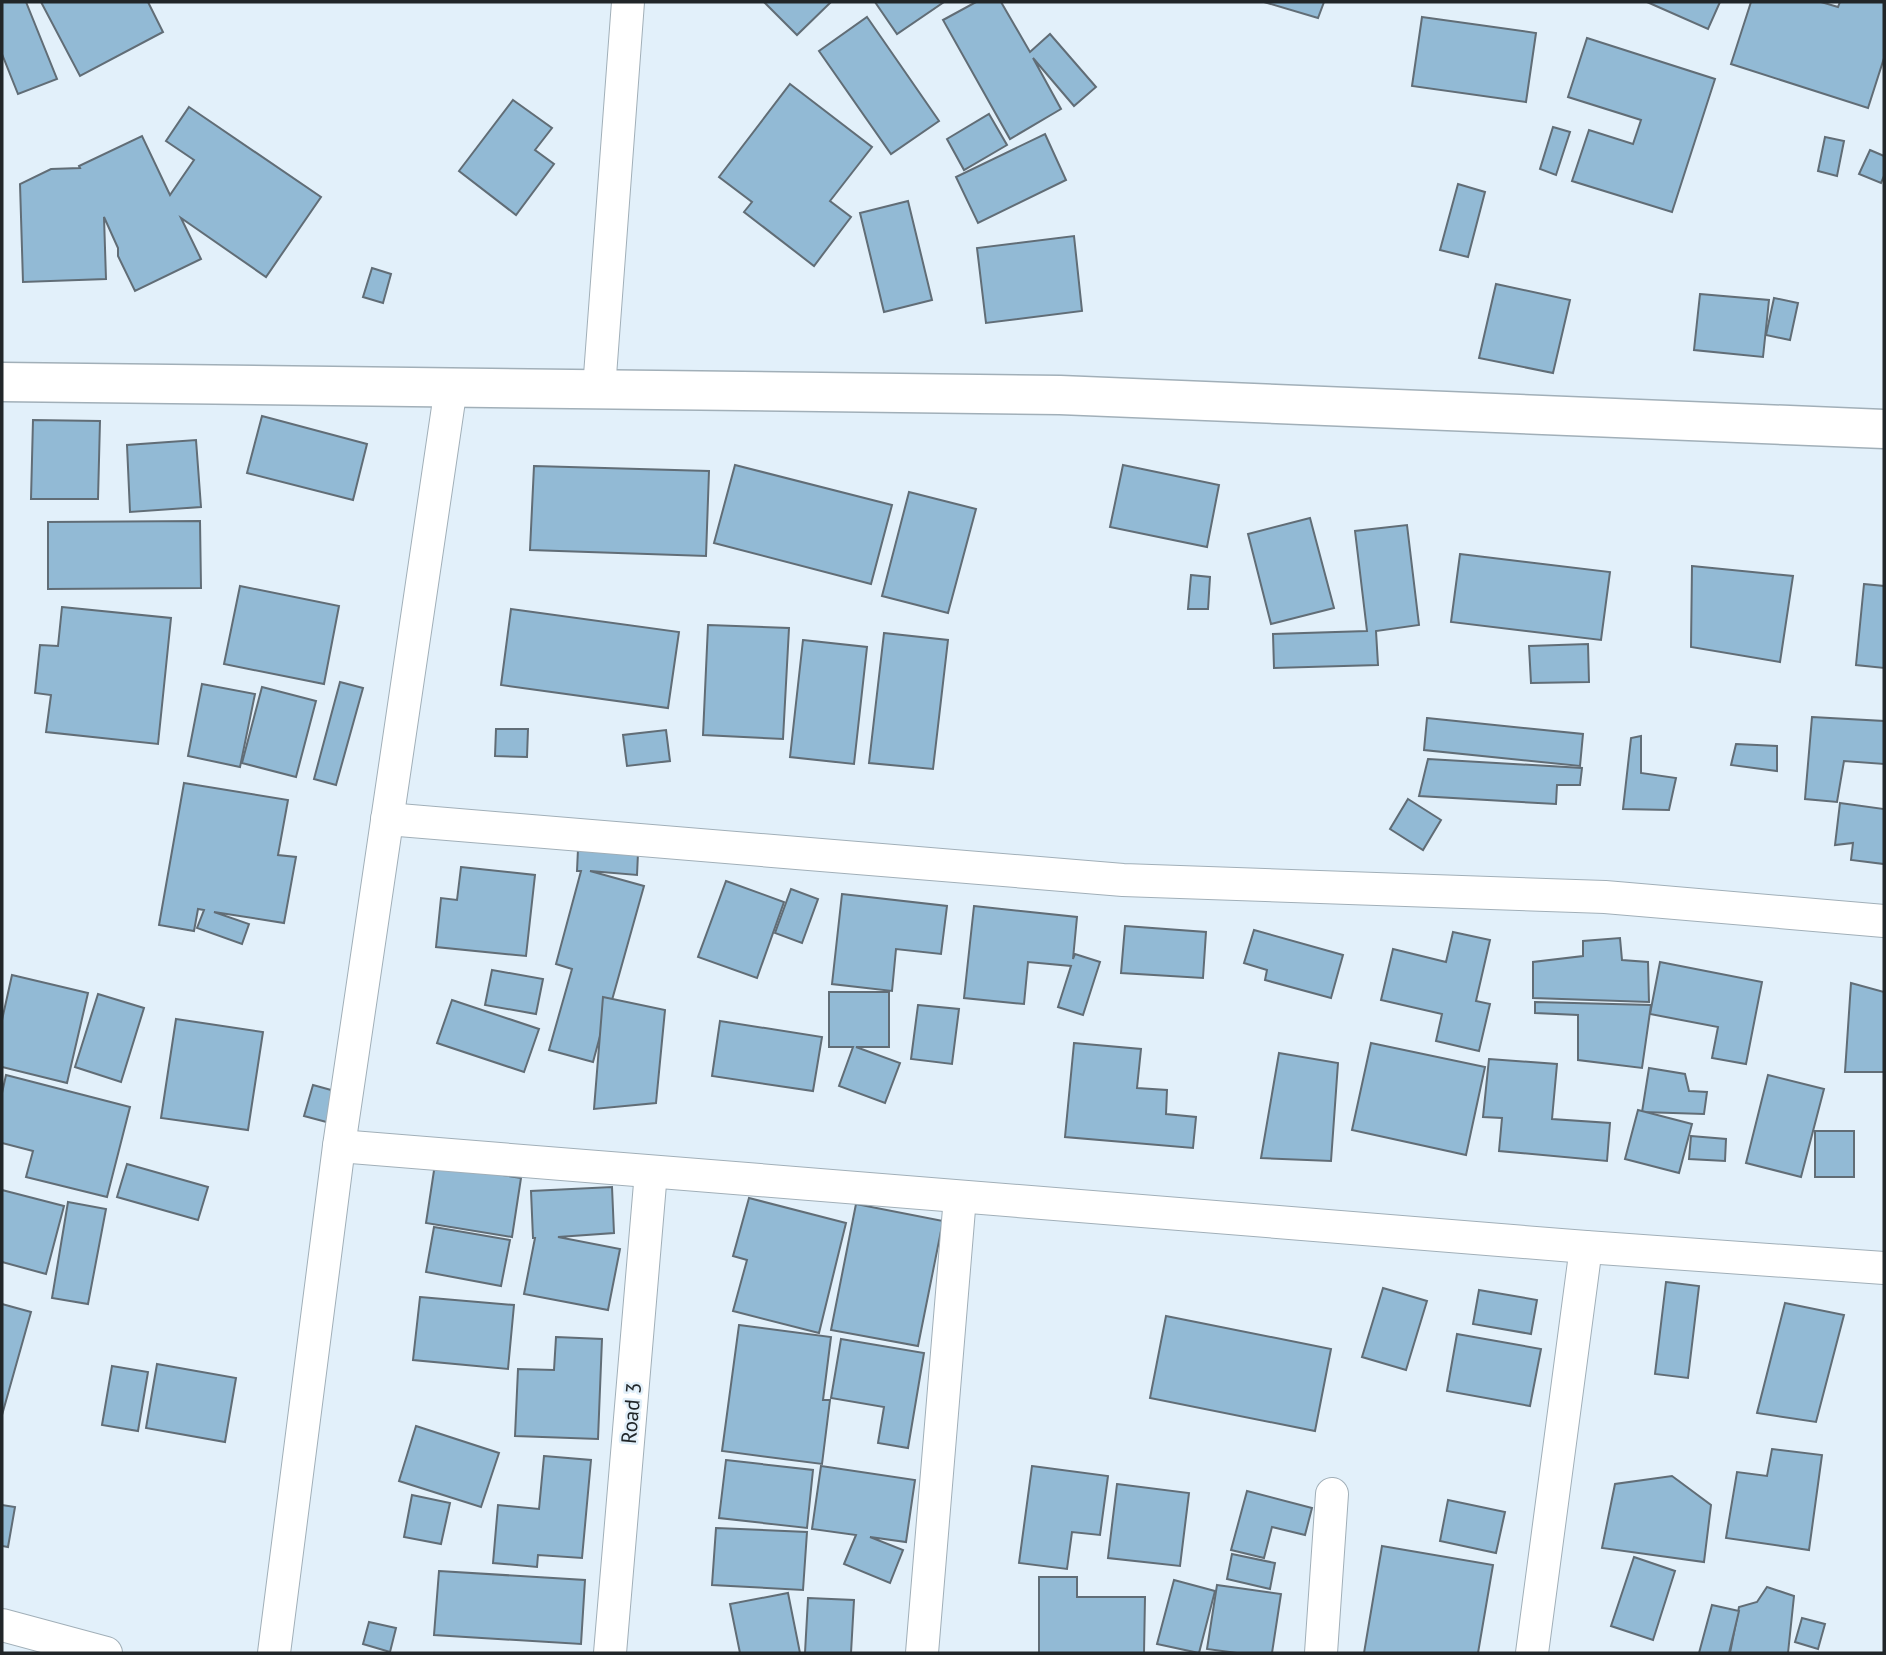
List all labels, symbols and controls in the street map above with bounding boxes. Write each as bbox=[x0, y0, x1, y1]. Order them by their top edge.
street label: Road 3 bbox=[615, 1381, 647, 1445]

